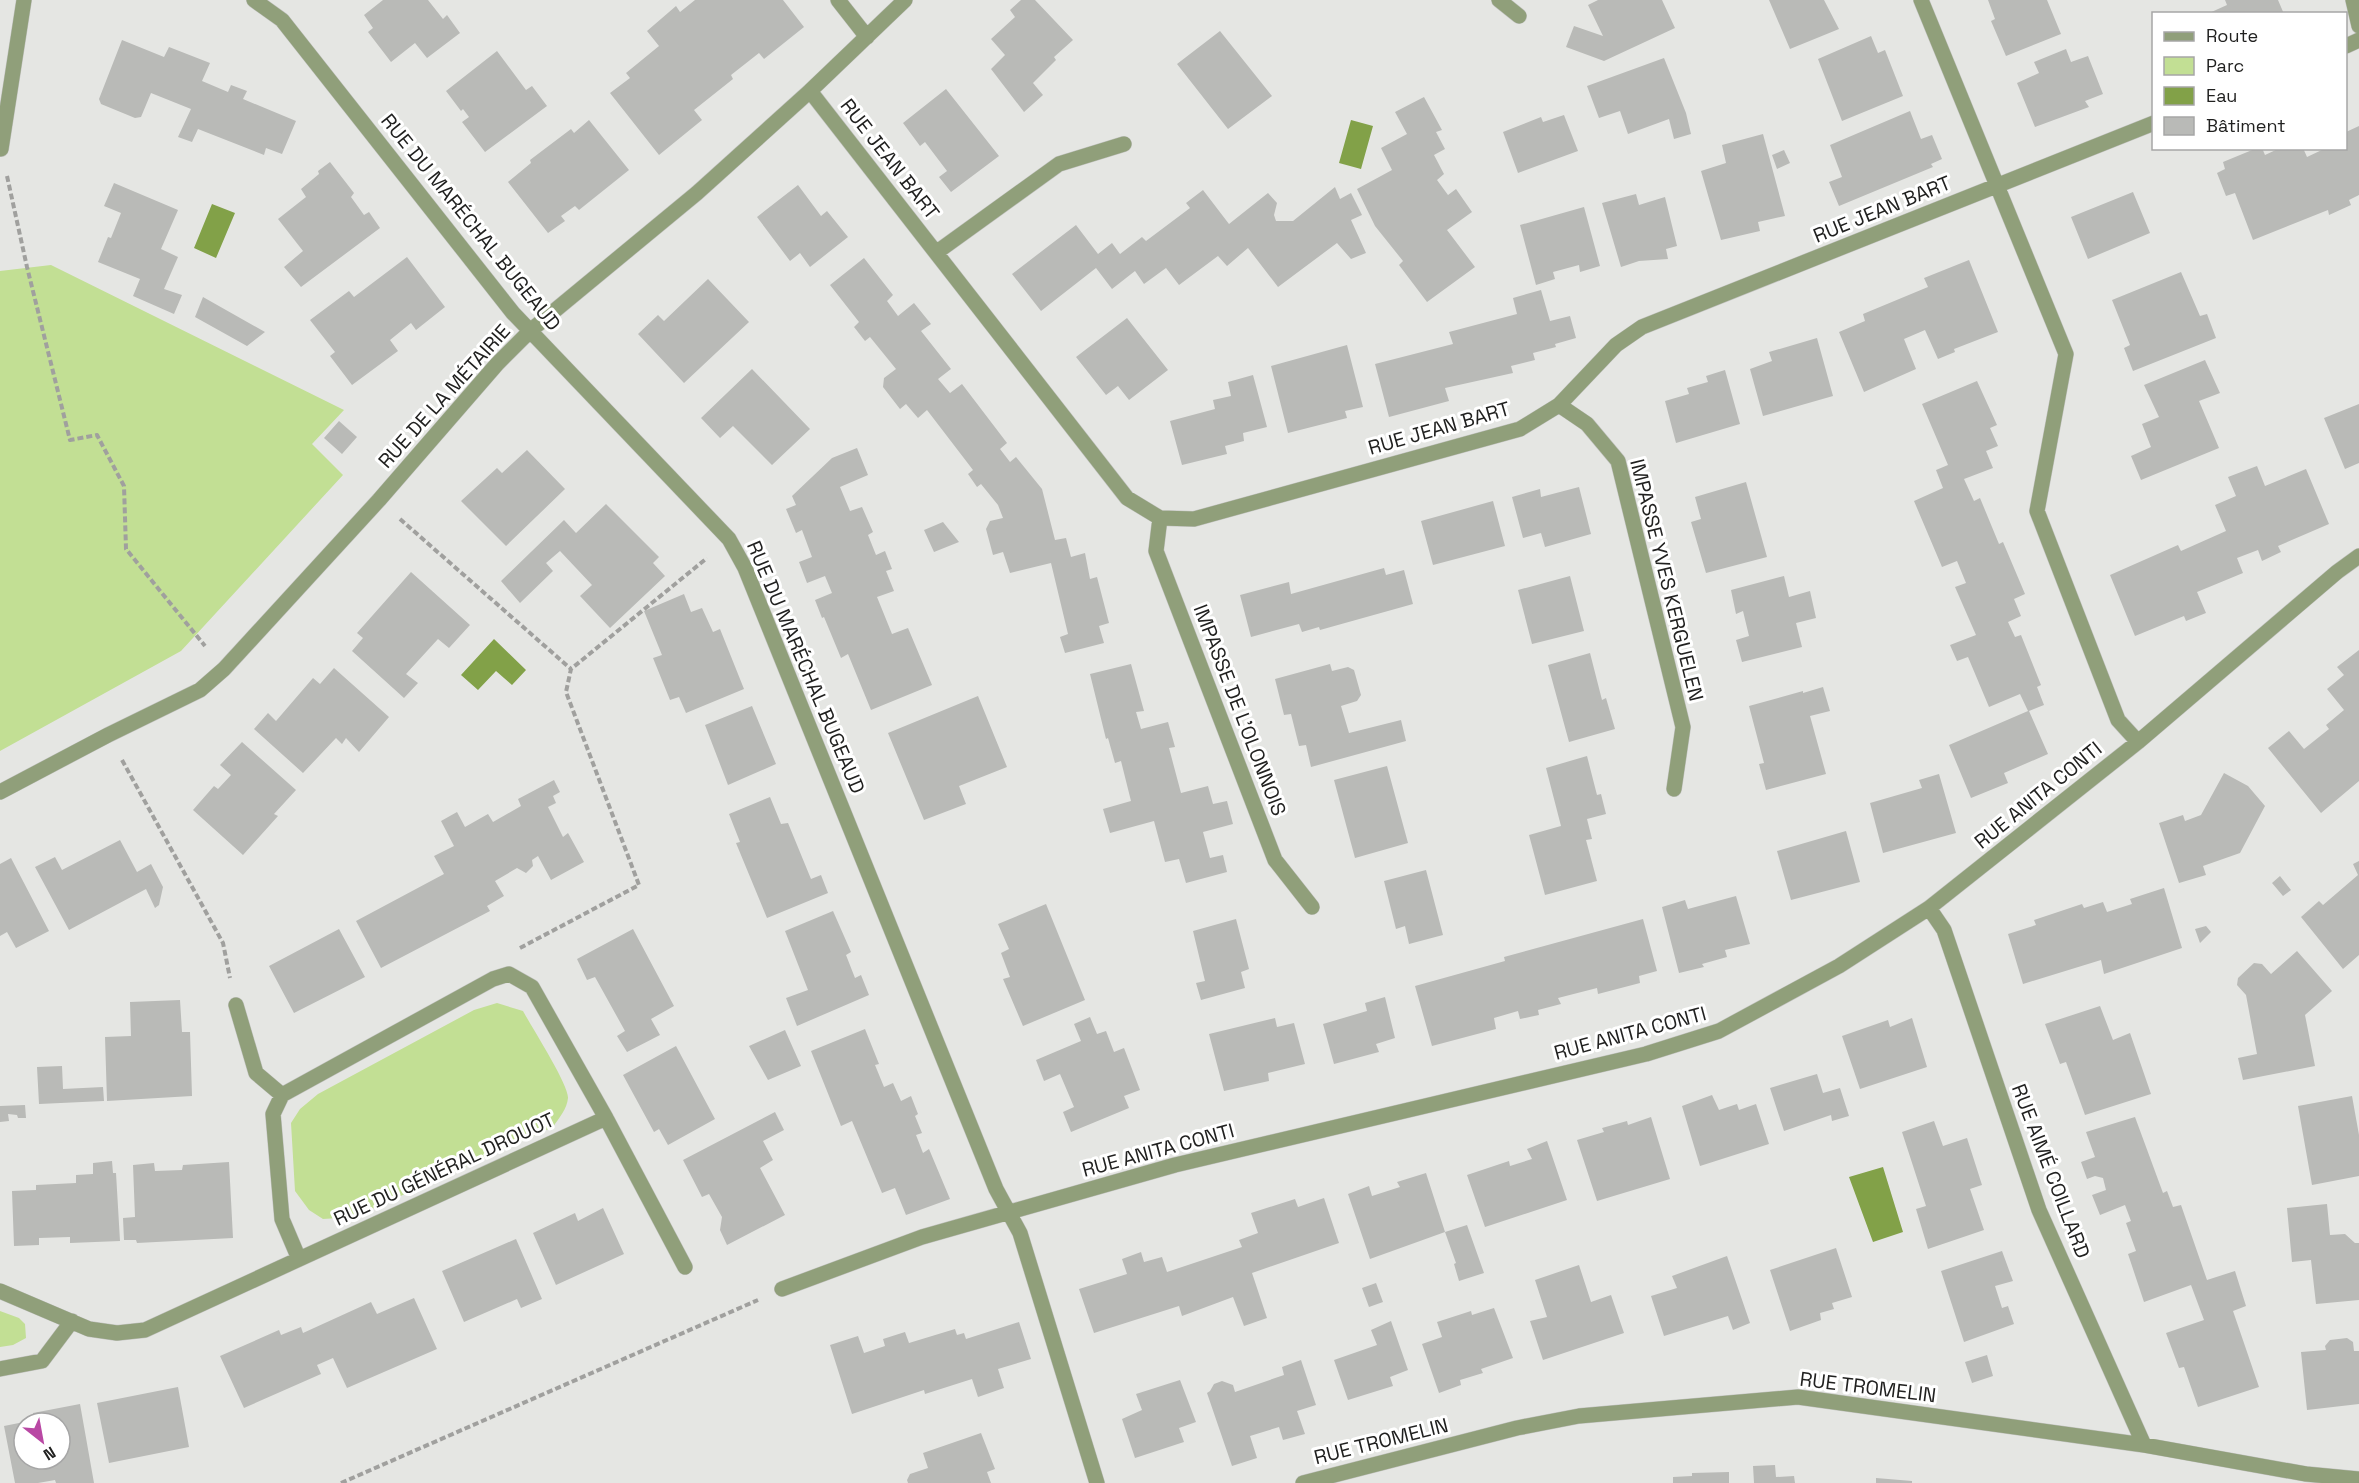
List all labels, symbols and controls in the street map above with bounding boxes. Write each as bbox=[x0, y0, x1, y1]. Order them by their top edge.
legend bbox=[2152, 12, 2347, 150]
text: Route bbox=[2206, 24, 2258, 47]
text: Parc bbox=[2206, 54, 2244, 77]
text: Eau bbox=[2206, 84, 2237, 107]
street label: RUE JEAN BART bbox=[835, 93, 945, 225]
street label: RUE DU MARÉCHAL BUGEAUD bbox=[375, 108, 567, 336]
text: Bâtiment bbox=[2206, 114, 2286, 137]
street label: RUE JEAN BART bbox=[1809, 169, 1955, 248]
street label: RUE DE LA MÉTAIRIE bbox=[372, 318, 516, 474]
street label: RUE JEAN BART bbox=[1365, 395, 1513, 461]
street label: IMPASSE YVES KERGUELEN bbox=[1624, 456, 1710, 704]
street label: RUE DU MARÉCHAL BUGEAUD bbox=[741, 537, 871, 797]
street label: IMPASSE DE L'OLONNOIS bbox=[1188, 601, 1292, 819]
street label: RUE ANITA CONTI bbox=[1969, 736, 2107, 854]
street label: RUE ANITA CONTI bbox=[1551, 1000, 1709, 1066]
street label: RUE AIMÉ COILLARD bbox=[2006, 1080, 2096, 1262]
street label: RUE DU GÉNÉRAL DROUOT bbox=[329, 1106, 559, 1232]
street label: RUE ANITA CONTI bbox=[1079, 1117, 1237, 1183]
street label: RUE TROMELIN bbox=[1798, 1366, 1938, 1408]
north arrow bbox=[12, 1411, 72, 1471]
street label: RUE TROMELIN bbox=[1311, 1412, 1451, 1470]
text: N bbox=[39, 1442, 59, 1465]

